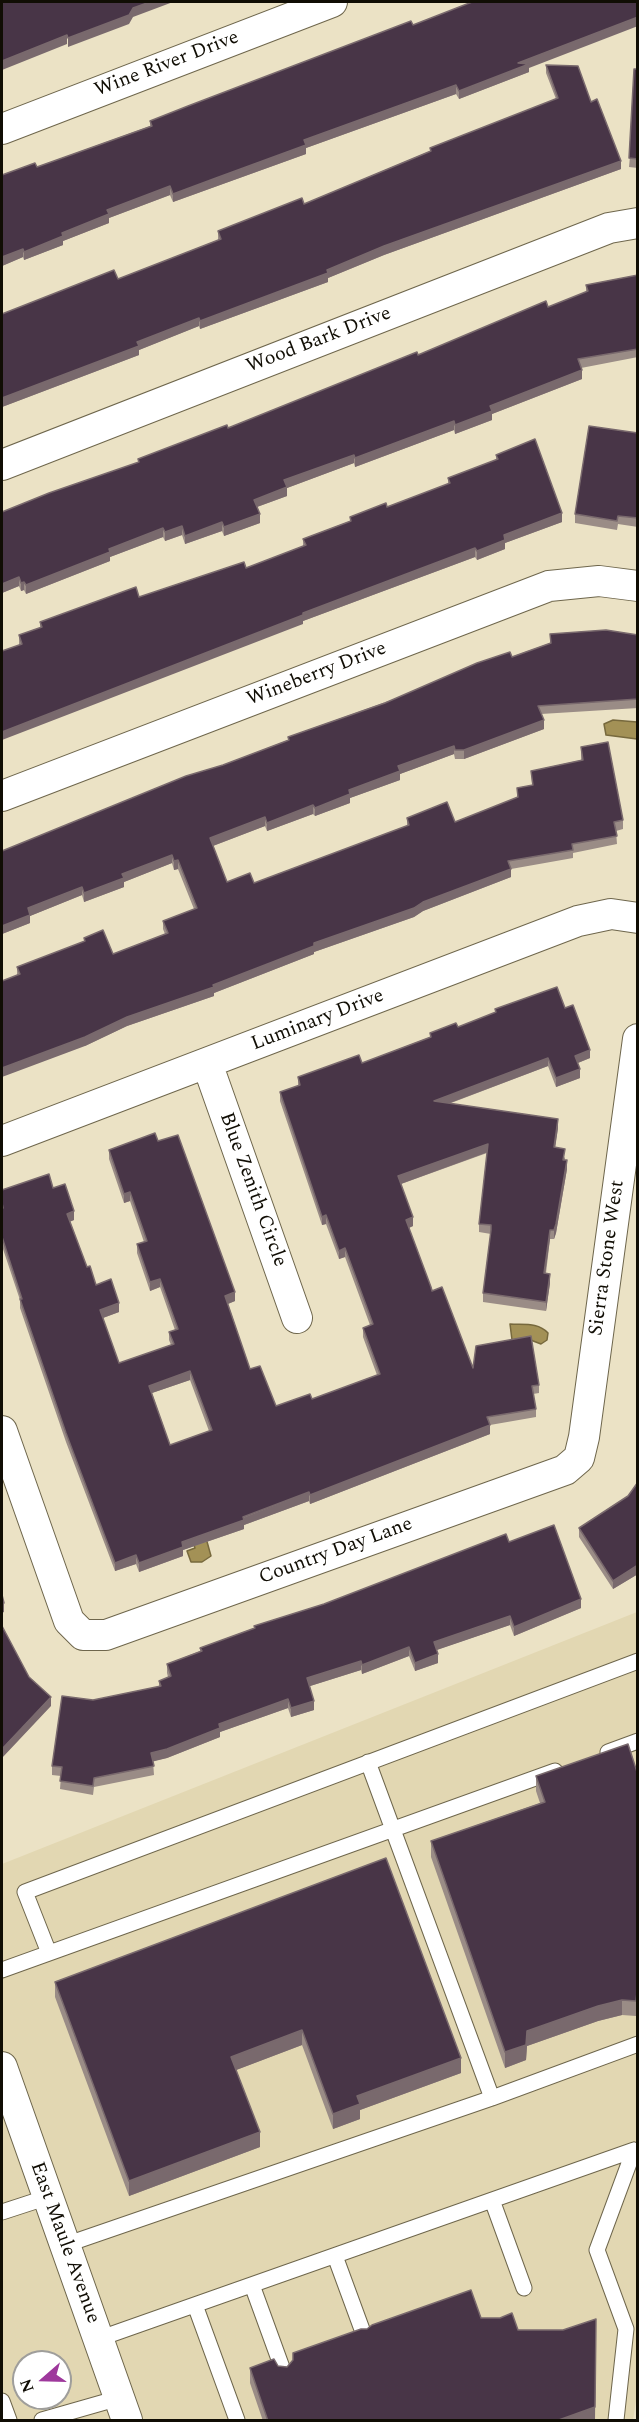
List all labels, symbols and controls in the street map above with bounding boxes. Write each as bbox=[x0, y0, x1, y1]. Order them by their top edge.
street label: Wine River Drive bbox=[91, 26, 243, 104]
street label: Wood Bark Drive bbox=[243, 302, 395, 380]
street label: Wineberry Drive bbox=[244, 637, 390, 713]
street label: Luminary Drive bbox=[248, 985, 388, 1057]
street label: Blue Zenith Circle bbox=[213, 1110, 291, 1270]
street label: Sierra Stone West bbox=[585, 1179, 631, 1337]
street label: Country Day Lane bbox=[256, 1513, 416, 1591]
street label: East Maule Avenue bbox=[24, 2159, 104, 2327]
north arrow bbox=[12, 2350, 72, 2410]
text: N bbox=[13, 2375, 40, 2396]

